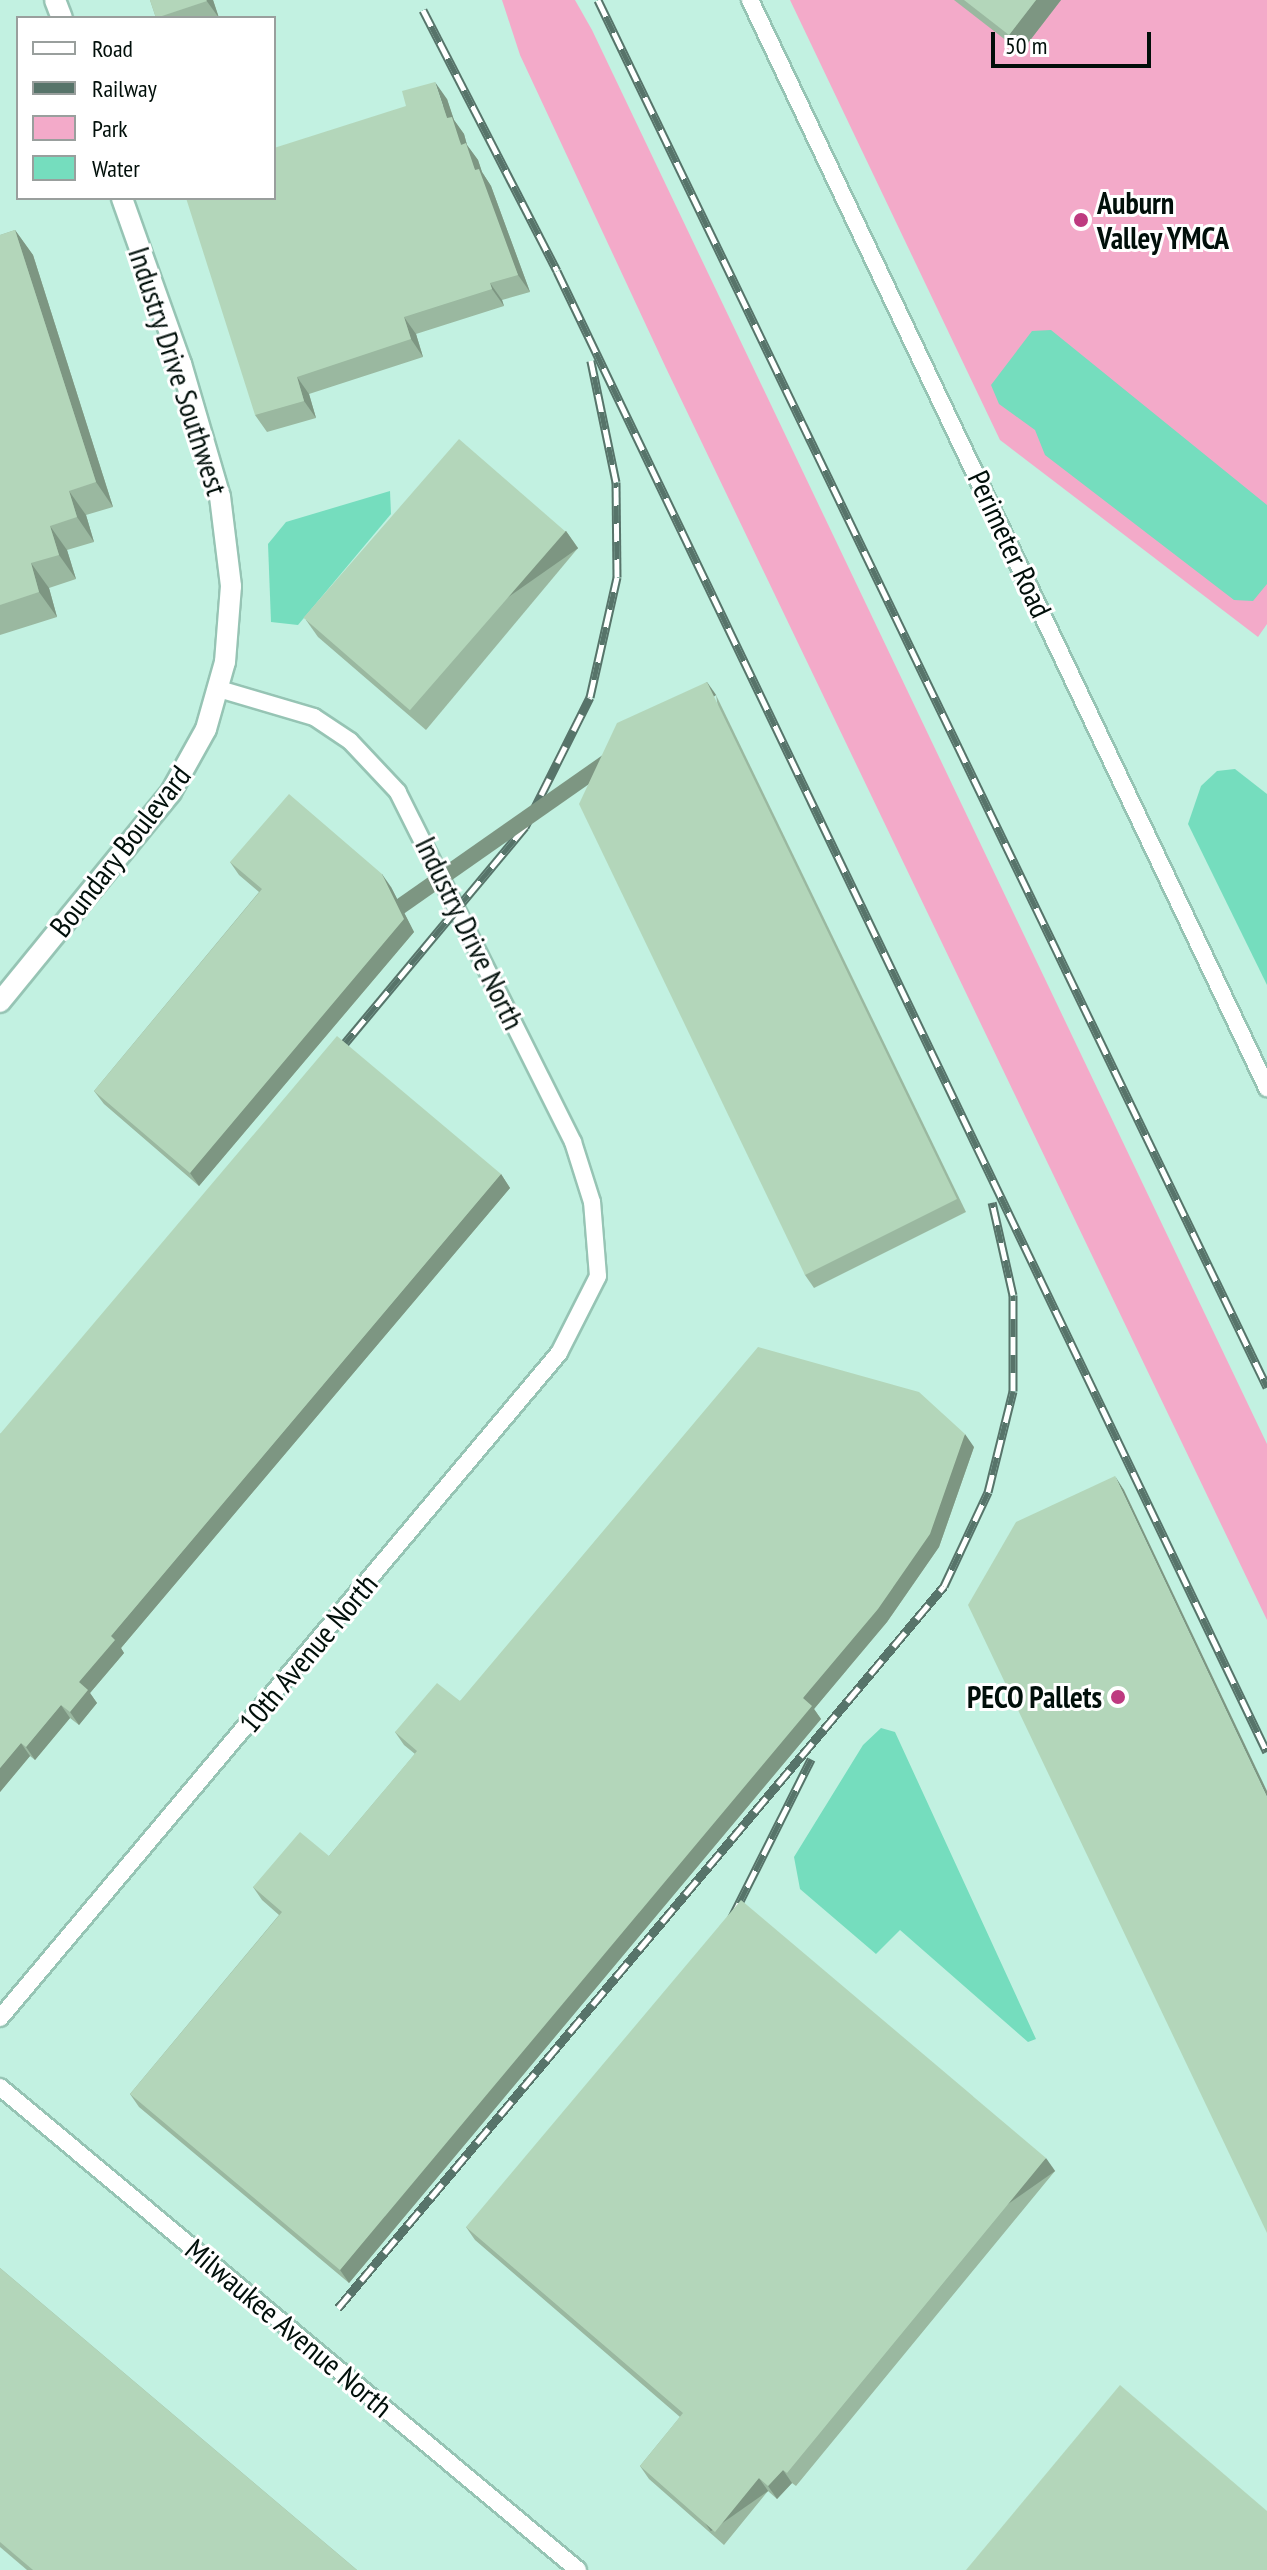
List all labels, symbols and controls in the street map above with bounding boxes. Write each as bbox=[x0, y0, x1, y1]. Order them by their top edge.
legend bbox=[16, 16, 276, 200]
scale bar bbox=[995, 16, 1155, 66]
text: 50 m bbox=[1005, 30, 1047, 61]
text: Road bbox=[92, 33, 133, 64]
text: Railway bbox=[92, 73, 157, 104]
text: Park bbox=[92, 113, 128, 144]
text: Water bbox=[92, 153, 140, 184]
place label: Auburn Valley YMCA bbox=[1097, 185, 1231, 256]
marker: Auburn Valley YMCA bbox=[1072, 211, 1090, 229]
street label: Industry Drive Southwest bbox=[121, 242, 235, 500]
street label: Perimeter Road bbox=[960, 465, 1060, 623]
street label: Boundary Boulevard bbox=[42, 758, 198, 944]
street label: Industry Drive North bbox=[408, 830, 532, 1036]
street label: 10th Avenue North bbox=[231, 1566, 385, 1740]
place label: PECO Pallets bbox=[967, 1679, 1102, 1715]
marker: PECO Pallets bbox=[1109, 1688, 1127, 1706]
street label: Milwaukee Avenue North bbox=[178, 2231, 400, 2425]

